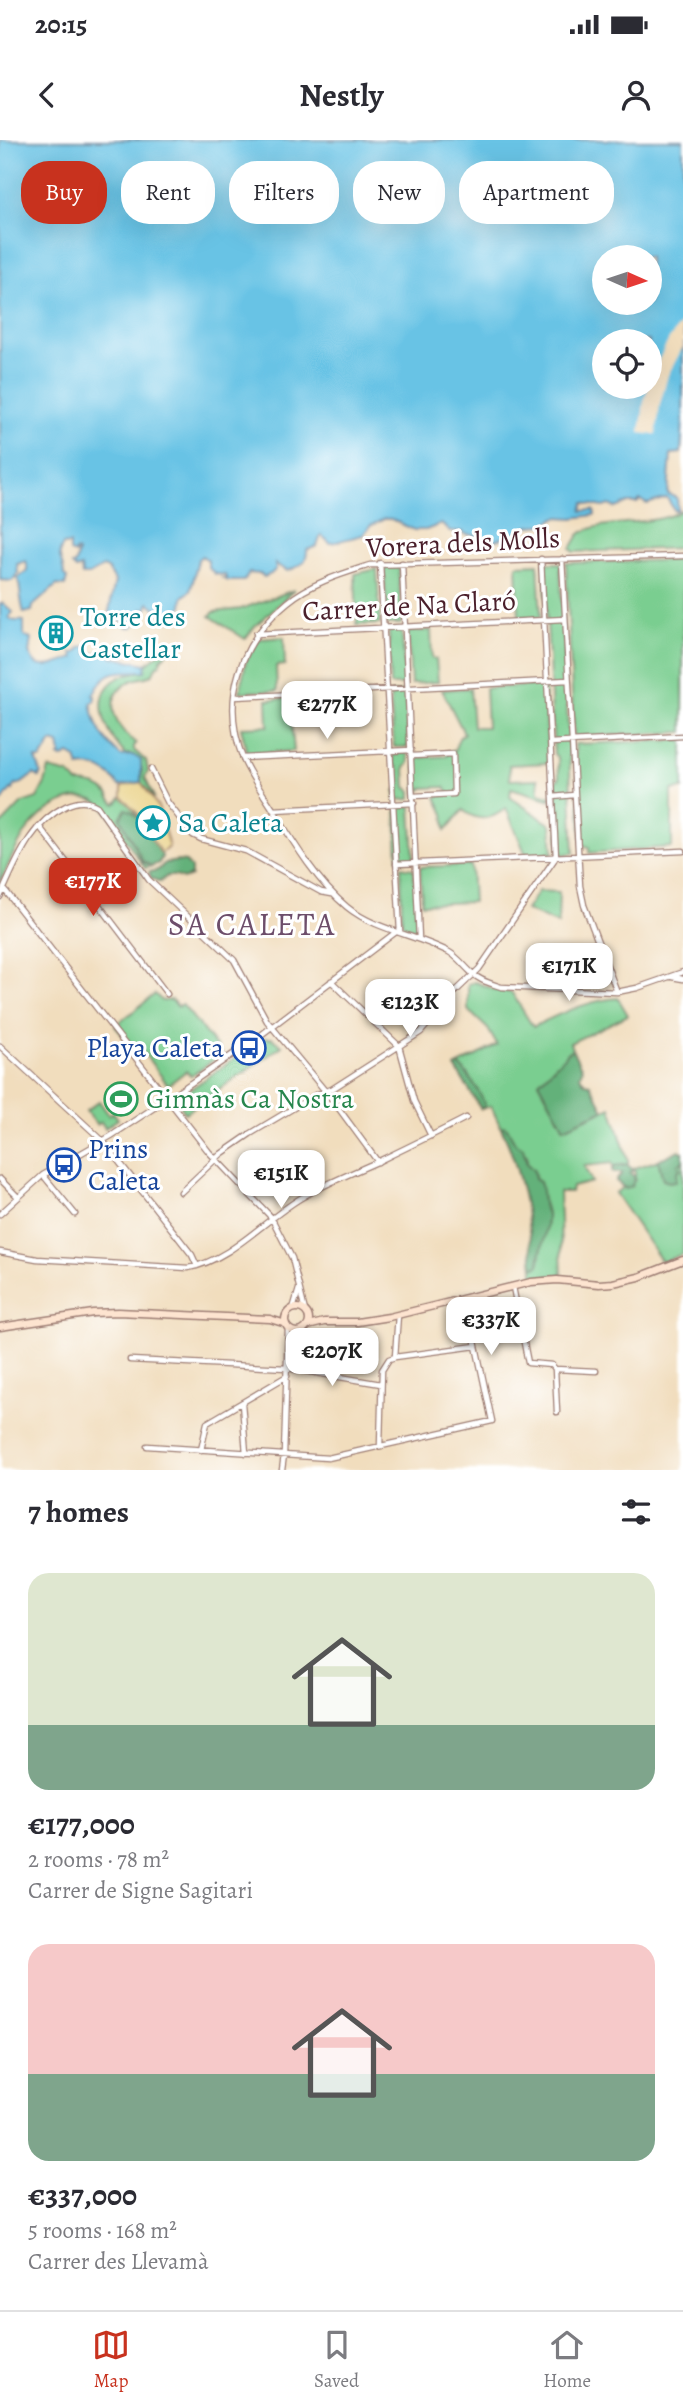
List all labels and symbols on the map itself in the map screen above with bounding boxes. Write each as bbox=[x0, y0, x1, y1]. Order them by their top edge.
north arrow bbox=[592, 245, 662, 315]
street label: Vorera dels Molls bbox=[364, 519, 561, 567]
street label: Carrer de Na Claró bbox=[301, 581, 517, 631]
place label: Torre des Castellar bbox=[80, 598, 186, 668]
building icon: Torre des Castellar bbox=[37, 614, 75, 652]
pin: €277K bbox=[278, 682, 376, 741]
place icon: Sa Caleta bbox=[134, 804, 172, 842]
place label: Sa Caleta bbox=[178, 804, 283, 842]
pin: €177K bbox=[44, 858, 142, 918]
district label: SA CALETA bbox=[168, 902, 336, 946]
pin: €171K bbox=[520, 944, 618, 1003]
pin: €123K bbox=[361, 979, 459, 1039]
place label: Playa Caleta bbox=[86, 1029, 224, 1067]
bus stop icon: Playa Caleta bbox=[230, 1029, 268, 1067]
sports icon: Gimnàs Ca Nostra bbox=[102, 1080, 140, 1118]
place label: Gimnàs Ca Nostra bbox=[146, 1080, 354, 1118]
place label: Prins Caleta bbox=[88, 1130, 160, 1200]
bus stop icon: Prins Caleta bbox=[45, 1146, 83, 1184]
pin: €151K bbox=[232, 1150, 330, 1210]
pin: €337K bbox=[442, 1298, 540, 1357]
pin: €207K bbox=[283, 1328, 381, 1388]

